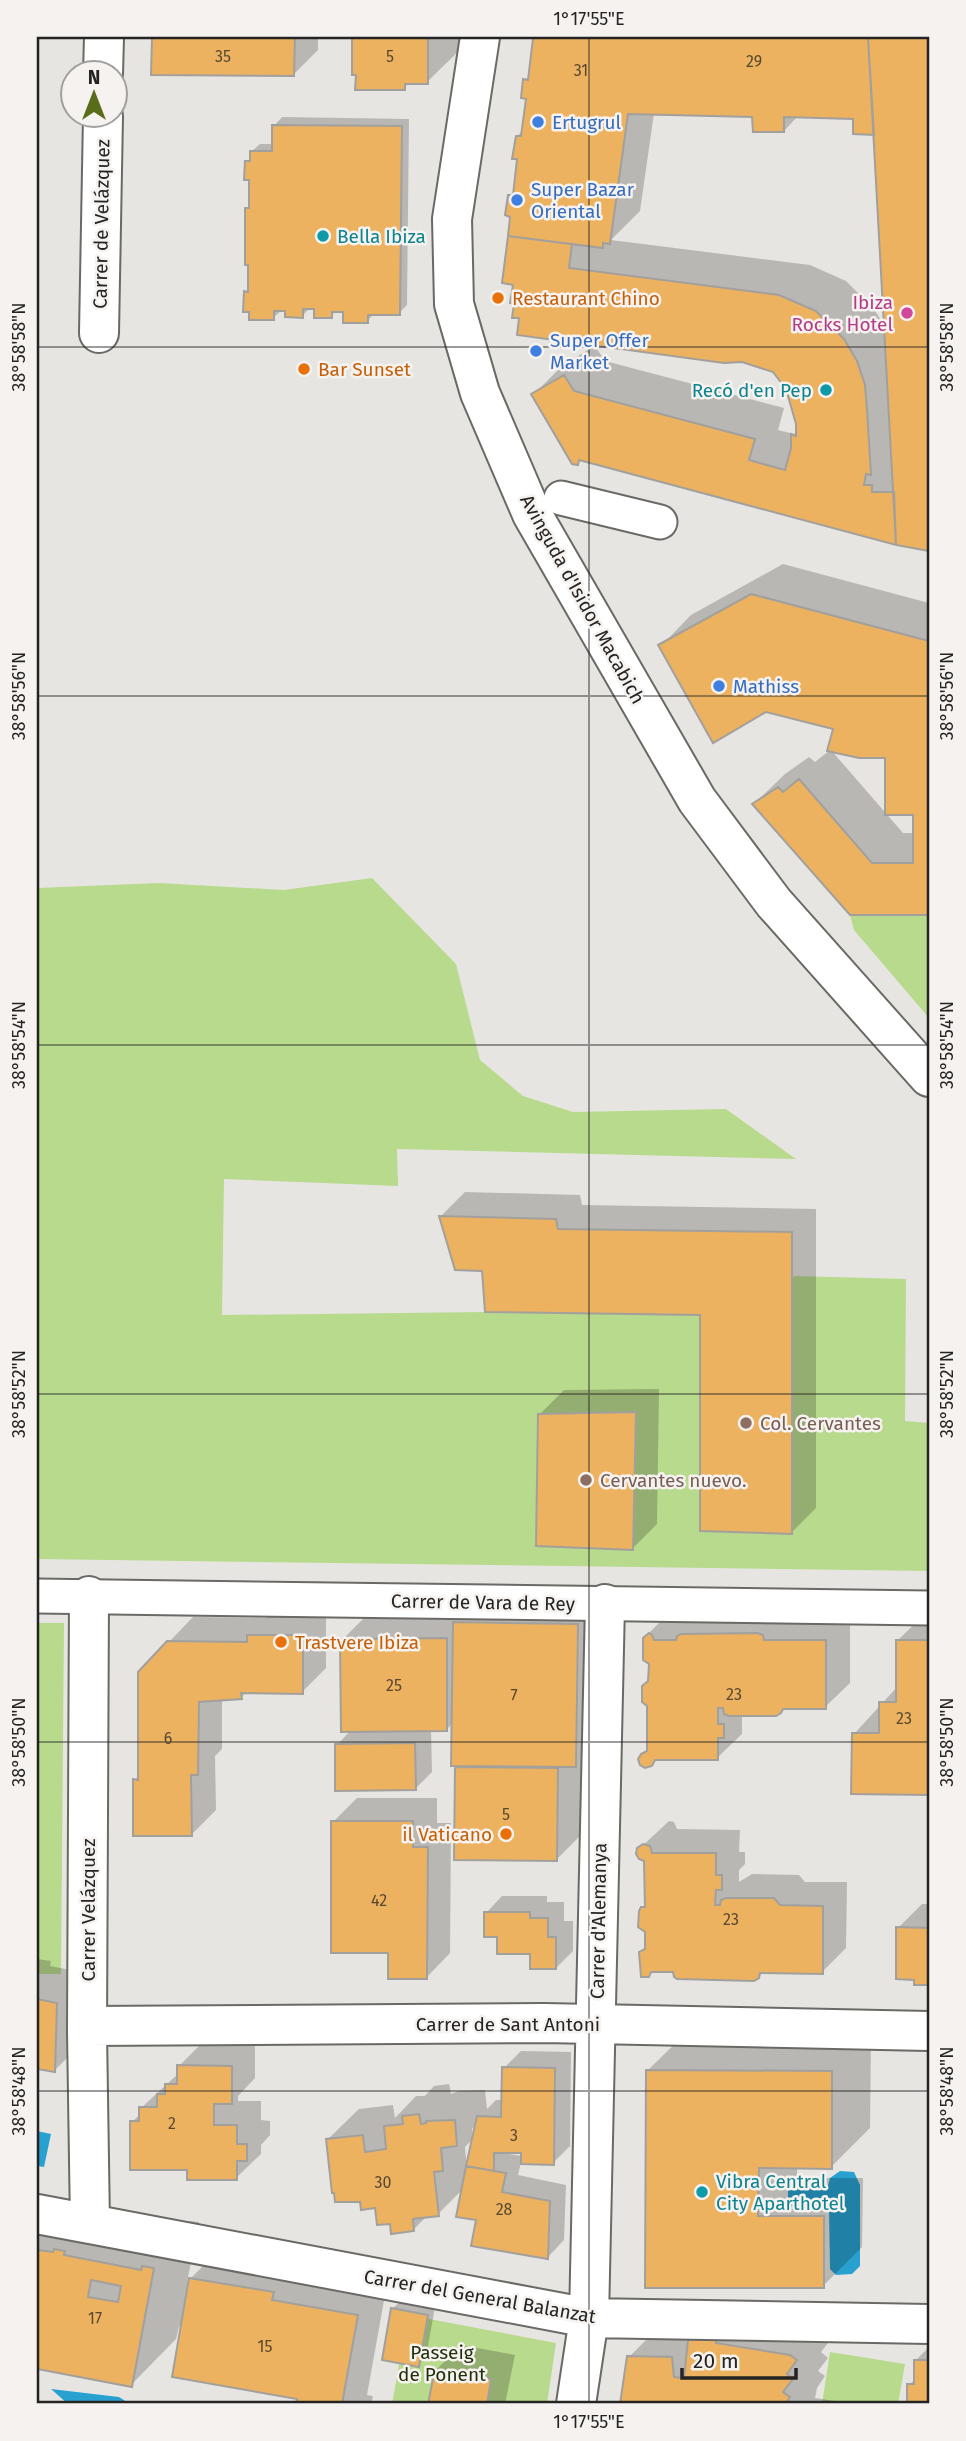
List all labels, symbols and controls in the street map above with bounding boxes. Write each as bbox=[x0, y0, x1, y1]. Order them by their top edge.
text: 1°17'55"E bbox=[553, 8, 625, 30]
house number: 35 bbox=[215, 47, 231, 66]
house number: 5 bbox=[386, 47, 394, 66]
house number: 29 bbox=[746, 52, 762, 71]
north arrow bbox=[60, 60, 130, 130]
house number: 31 bbox=[574, 61, 588, 80]
text: N bbox=[88, 66, 100, 89]
place label: Ertugrul bbox=[552, 111, 621, 134]
marker: Ertugrul bbox=[530, 114, 546, 130]
street label: Carrer de Velázquez bbox=[89, 139, 114, 309]
place label: Super Bazar Oriental bbox=[531, 178, 635, 223]
marker: Super Bazar Oriental bbox=[509, 192, 525, 208]
place label: Bella Ibiza bbox=[337, 225, 426, 248]
marker: Bella Ibiza bbox=[315, 228, 331, 244]
place label: Restaurant Chino bbox=[512, 287, 660, 310]
marker: Restaurant Chino bbox=[490, 290, 506, 306]
place label: Ibiza Rocks Hotel bbox=[792, 291, 893, 336]
text: 38°58'58"N bbox=[8, 302, 30, 392]
text: 38°58'58"N bbox=[936, 302, 958, 392]
marker: Ibiza Rocks Hotel bbox=[899, 305, 915, 321]
place label: Super Offer Market bbox=[550, 329, 649, 374]
marker: Super Offer Market bbox=[528, 343, 544, 359]
place label: Bar Sunset bbox=[318, 358, 411, 381]
marker: Bar Sunset bbox=[296, 361, 312, 377]
place label: Recó d'en Pep bbox=[692, 379, 812, 402]
marker: Recó d'en Pep bbox=[818, 382, 834, 398]
street label: Avinguda d'Isidor Macabich bbox=[515, 491, 650, 708]
text: 38°58'56"N bbox=[8, 652, 30, 740]
text: 38°58'56"N bbox=[936, 652, 958, 740]
place label: Mathiss bbox=[733, 675, 799, 698]
marker: Mathiss bbox=[711, 678, 727, 694]
text: 38°58'54"N bbox=[8, 1001, 30, 1089]
text: 38°58'54"N bbox=[936, 1001, 958, 1089]
text: 38°58'52"N bbox=[8, 1350, 30, 1438]
text: 38°58'52"N bbox=[936, 1350, 958, 1438]
place label: Col. Cervantes bbox=[760, 1412, 881, 1435]
marker: Col. Cervantes bbox=[738, 1415, 754, 1431]
place label: Cervantes nuevo. bbox=[600, 1469, 747, 1492]
marker: Cervantes nuevo. bbox=[578, 1472, 594, 1488]
street label: Carrer de Vara de Rey bbox=[391, 1589, 576, 1616]
place label: Trastvere Ibiza bbox=[295, 1631, 419, 1654]
marker: Trastvere Ibiza bbox=[273, 1634, 289, 1650]
house number: 25 bbox=[386, 1676, 402, 1695]
house number: 23 bbox=[726, 1685, 742, 1704]
house number: 7 bbox=[510, 1686, 518, 1705]
text: 38°58'50"N bbox=[8, 1697, 30, 1787]
text: 38°58'50"N bbox=[936, 1697, 958, 1787]
house number: 23 bbox=[896, 1709, 912, 1728]
house number: 6 bbox=[164, 1729, 172, 1748]
house number: 5 bbox=[502, 1805, 510, 1824]
place label: il Vaticano bbox=[402, 1823, 492, 1846]
marker: il Vaticano bbox=[498, 1826, 514, 1842]
street label: Carrer Velázquez bbox=[77, 1839, 100, 1981]
street label: Carrer d'Alemanya bbox=[586, 1843, 611, 1999]
house number: 42 bbox=[371, 1891, 387, 1910]
house number: 23 bbox=[723, 1910, 739, 1929]
street label: Carrer de Sant Antoni bbox=[416, 2013, 600, 2036]
text: 38°58'48"N bbox=[8, 2047, 30, 2135]
text: 38°58'48"N bbox=[936, 2047, 958, 2135]
house number: 2 bbox=[168, 2114, 176, 2133]
house number: 3 bbox=[510, 2126, 518, 2145]
place label: Vibra Central City Aparthotel bbox=[716, 2170, 845, 2215]
house number: 30 bbox=[375, 2173, 392, 2192]
marker: Vibra Central City Aparthotel bbox=[694, 2184, 710, 2200]
house number: 28 bbox=[496, 2200, 513, 2219]
street label: Carrer del General Balanzat bbox=[362, 2265, 598, 2328]
house number: 17 bbox=[88, 2309, 102, 2328]
scale bar bbox=[682, 2336, 796, 2380]
house number: 15 bbox=[258, 2337, 272, 2356]
park label: Passeig de Ponent bbox=[398, 2341, 486, 2386]
text: 20 m bbox=[693, 2348, 739, 2374]
text: 1°17'55"E bbox=[553, 2411, 625, 2433]

